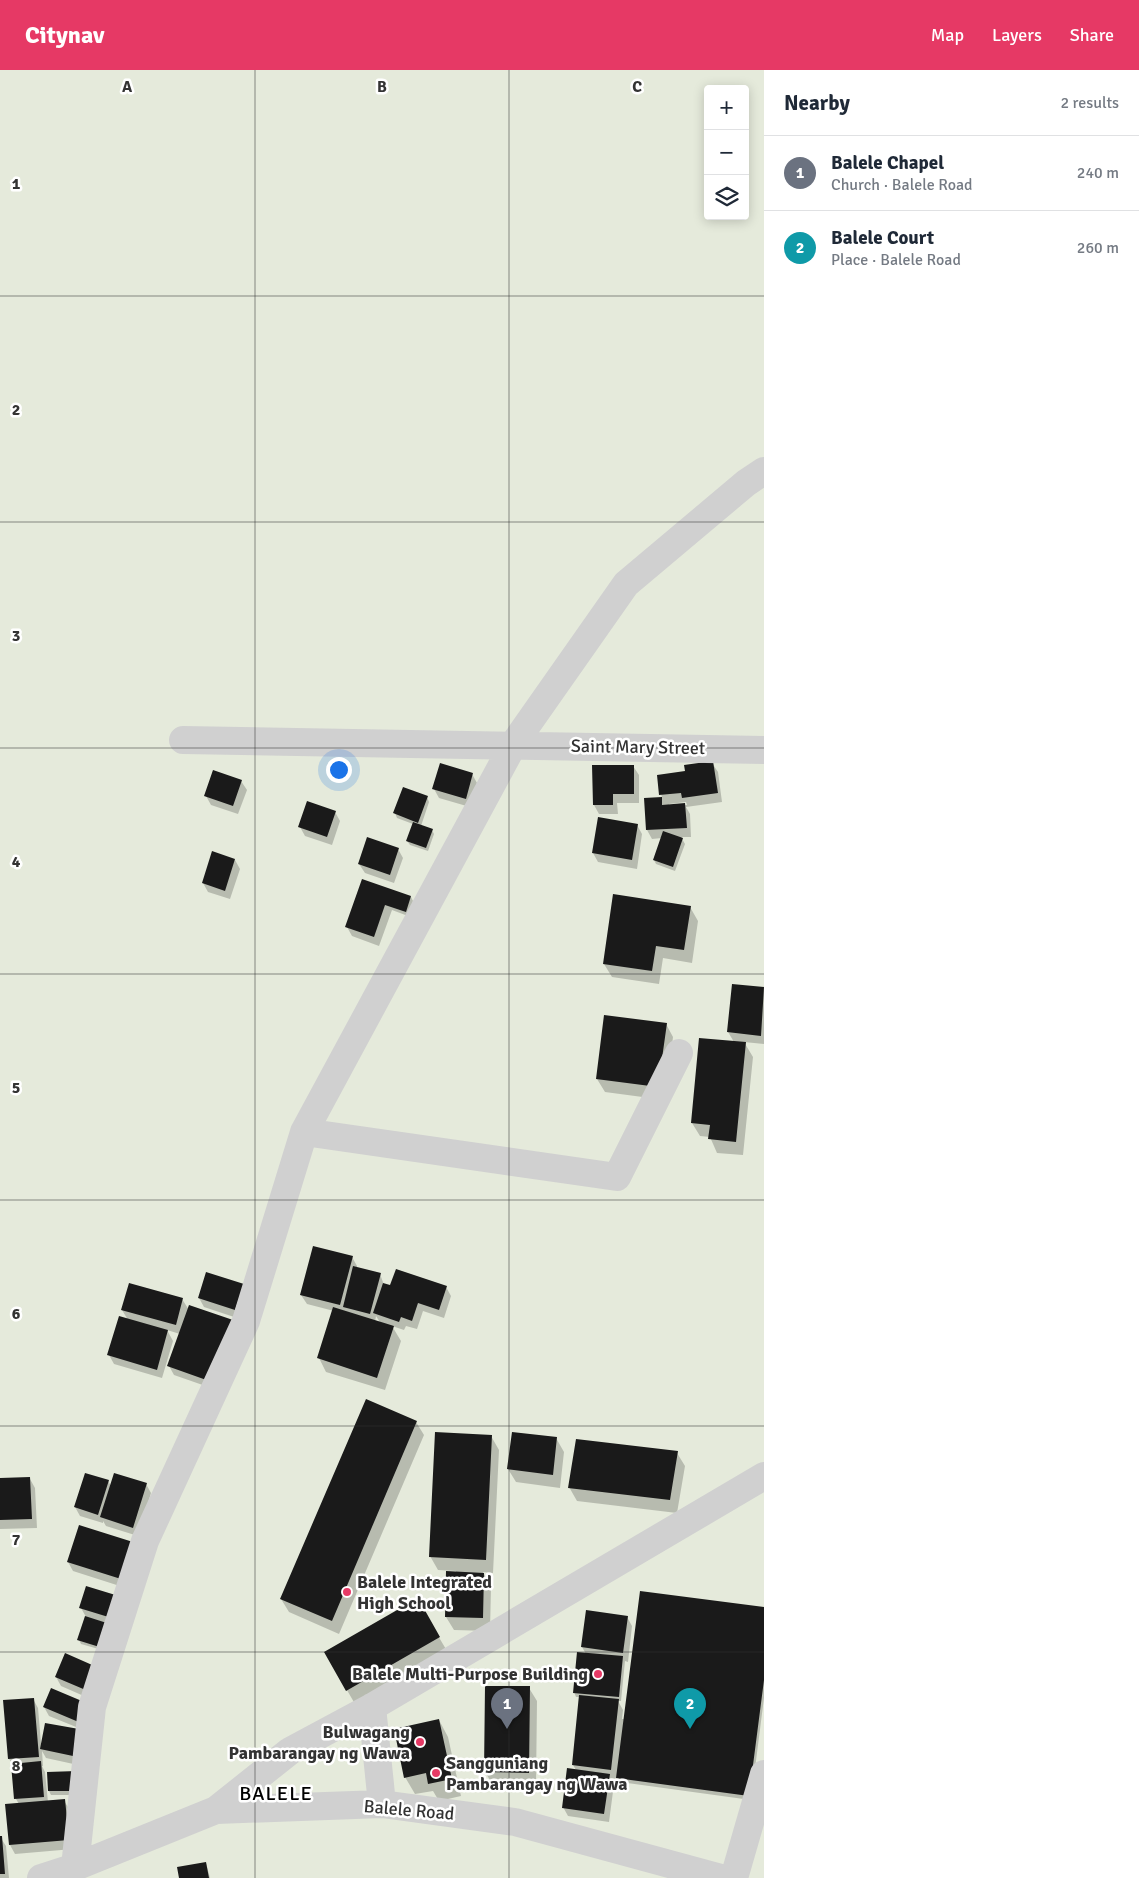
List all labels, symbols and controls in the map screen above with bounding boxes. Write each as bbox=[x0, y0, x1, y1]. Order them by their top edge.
text: Citynav bbox=[25, 20, 104, 50]
text: Map bbox=[931, 24, 964, 46]
text: Layers bbox=[992, 24, 1042, 46]
text: Share bbox=[1070, 24, 1114, 46]
text: A bbox=[122, 77, 133, 97]
text: B bbox=[377, 77, 387, 97]
text: C bbox=[632, 77, 642, 97]
map controls bbox=[704, 85, 749, 220]
button: + bbox=[704, 85, 749, 130]
text: Nearby bbox=[784, 90, 850, 116]
text: 2 results bbox=[1060, 93, 1119, 113]
button: − bbox=[704, 130, 749, 175]
text: Balele Chapel bbox=[831, 151, 944, 175]
text: 1 bbox=[796, 163, 804, 183]
text: 240 m bbox=[1077, 163, 1119, 183]
text: 1 bbox=[12, 174, 21, 194]
button: layers bbox=[704, 175, 749, 220]
text: Church · Balele Road bbox=[831, 175, 973, 195]
text: Balele Court bbox=[831, 226, 934, 250]
text: 2 bbox=[796, 238, 804, 258]
text: 260 m bbox=[1077, 238, 1119, 258]
text: Place · Balele Road bbox=[831, 250, 961, 270]
text: 2 bbox=[12, 400, 20, 420]
text: 3 bbox=[12, 626, 20, 646]
street label: Saint Mary Street bbox=[571, 735, 705, 759]
your location bbox=[326, 757, 352, 783]
text: 4 bbox=[12, 852, 21, 872]
text: 5 bbox=[12, 1078, 20, 1098]
text: 6 bbox=[12, 1304, 21, 1324]
text: 7 bbox=[12, 1530, 21, 1550]
place label: Balele Integrated High School bbox=[357, 1571, 492, 1614]
marker: Balele Integrated High School bbox=[341, 1586, 353, 1598]
place label: Balele Multi-Purpose Building bbox=[352, 1663, 588, 1685]
marker: Balele Multi-Purpose Building bbox=[592, 1668, 604, 1680]
pin: 1 bbox=[491, 1688, 523, 1729]
pin: 2 bbox=[674, 1688, 706, 1729]
place label: Bulwagang Pambarangay ng Wawa bbox=[228, 1721, 410, 1764]
marker: Bulwagang Pambarangay ng Wawa bbox=[414, 1736, 426, 1748]
place label: Sangguniang Pambarangay ng Wawa bbox=[446, 1752, 628, 1795]
text: 8 bbox=[12, 1756, 21, 1776]
marker: Sangguniang Pambarangay ng Wawa bbox=[430, 1767, 442, 1779]
district label: BALELE bbox=[239, 1781, 313, 1806]
street label: Balele Road bbox=[363, 1795, 455, 1825]

